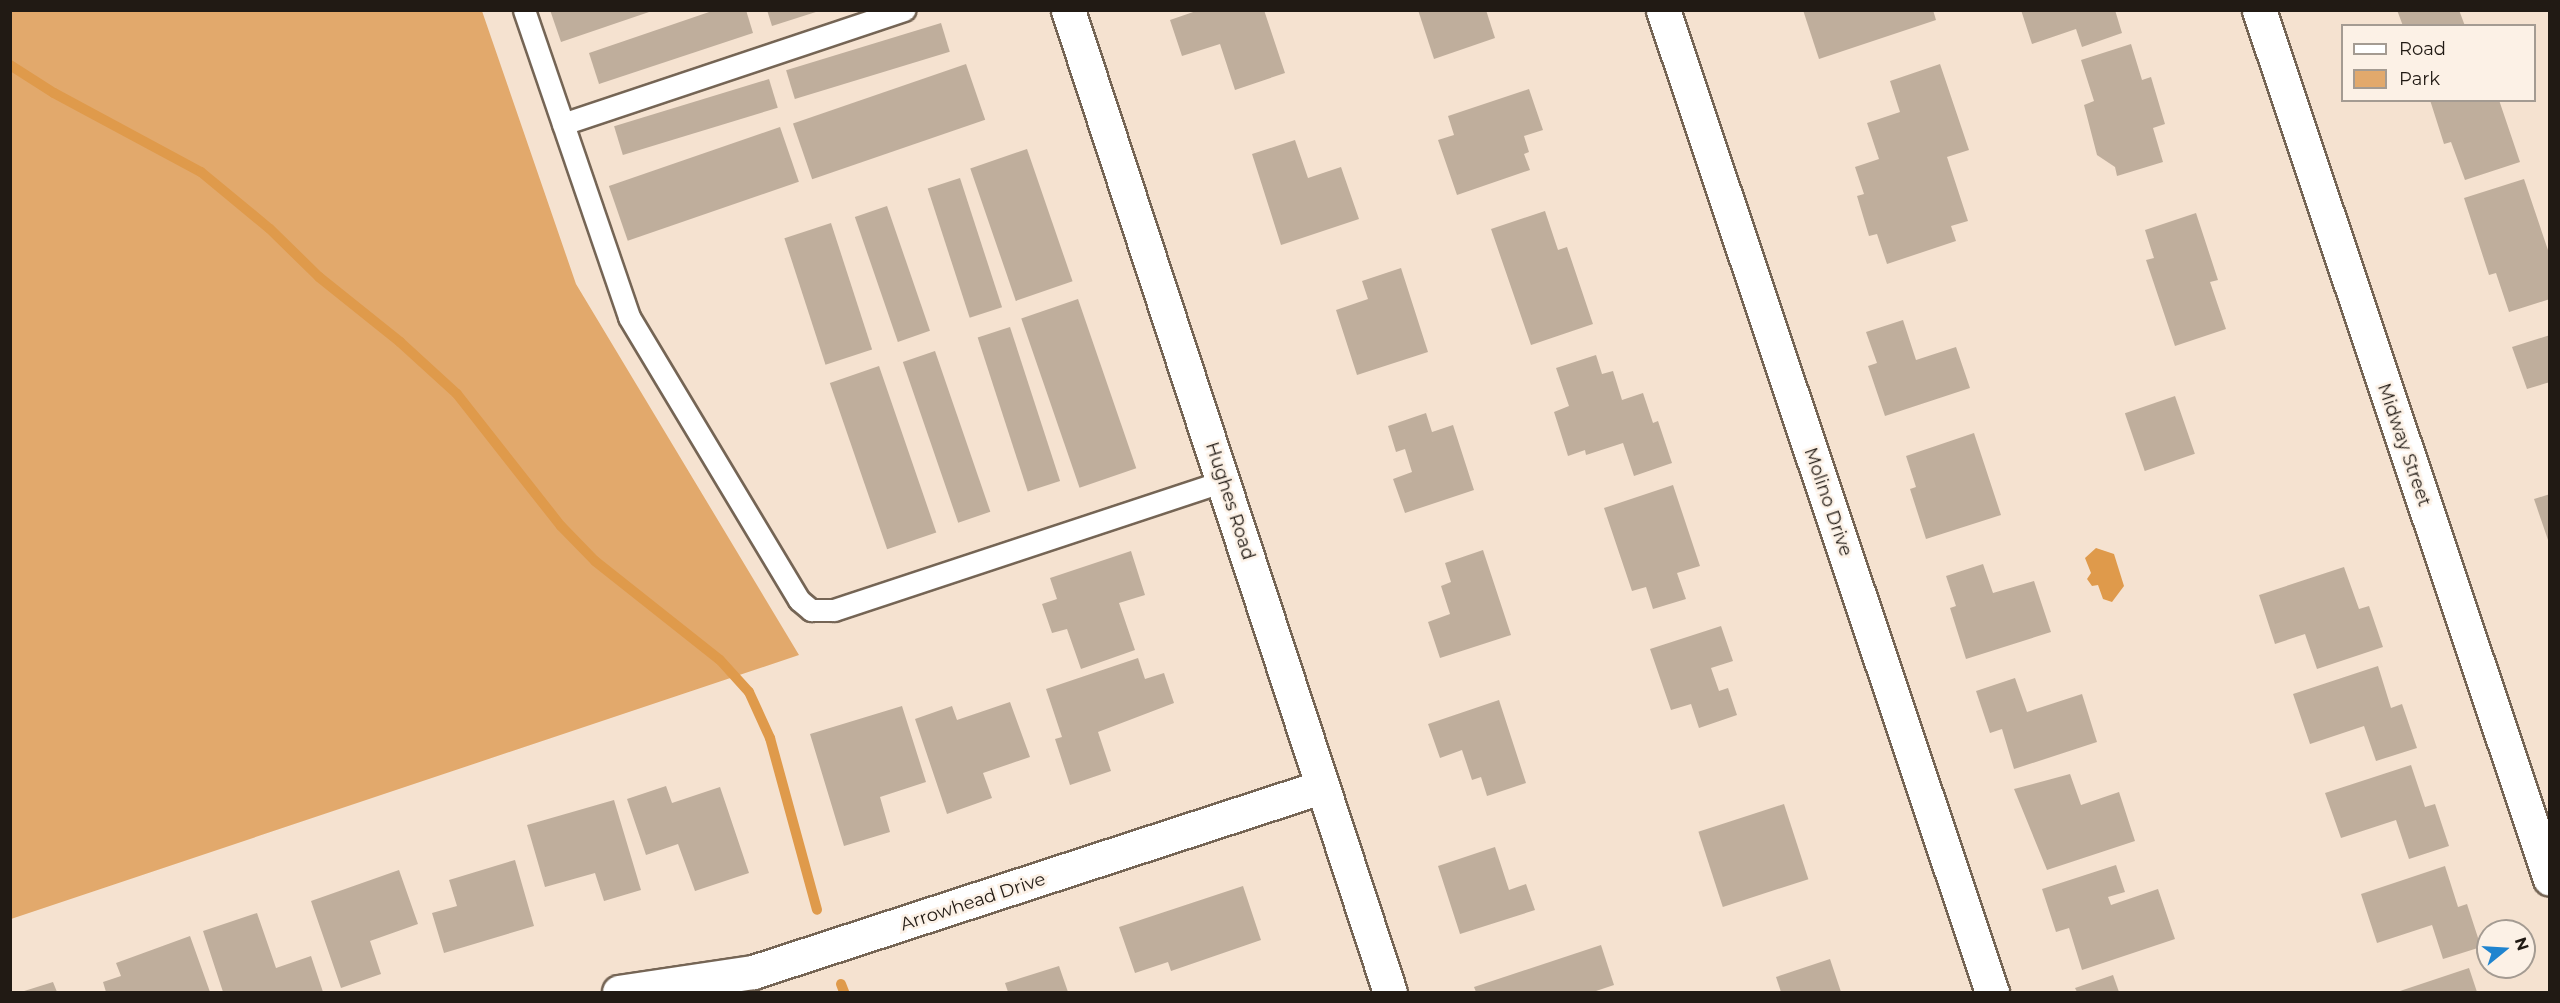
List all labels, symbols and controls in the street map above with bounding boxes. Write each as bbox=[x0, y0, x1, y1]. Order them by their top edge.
legend bbox=[2341, 24, 2536, 102]
text: Road bbox=[2399, 38, 2446, 60]
text: Park bbox=[2399, 68, 2440, 90]
street label: Midway Street bbox=[2373, 381, 2435, 509]
street label: Hughes Road bbox=[1201, 439, 1259, 563]
street label: Molino Drive bbox=[1799, 445, 1857, 559]
street label: Arrowhead Drive bbox=[898, 868, 1048, 936]
north arrow bbox=[2476, 919, 2536, 979]
text: N bbox=[2511, 935, 2533, 953]

